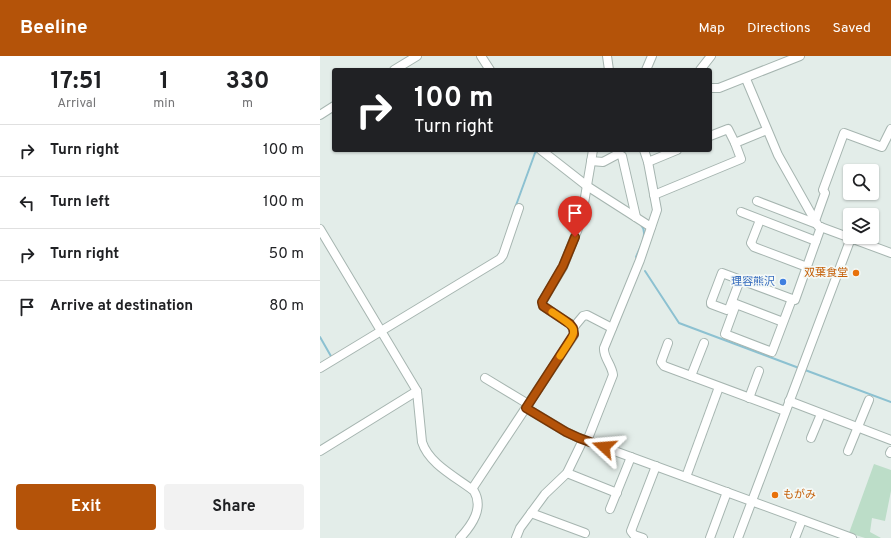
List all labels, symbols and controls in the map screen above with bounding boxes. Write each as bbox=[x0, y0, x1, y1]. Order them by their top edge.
text: Beeline bbox=[20, 16, 88, 40]
text: Map bbox=[699, 20, 725, 37]
text: Directions bbox=[747, 20, 811, 37]
text: Saved bbox=[833, 20, 871, 37]
text: 17:51 bbox=[50, 67, 103, 97]
text: 1 bbox=[159, 67, 169, 97]
text: 330 bbox=[225, 67, 270, 97]
text: 100 m bbox=[414, 81, 494, 117]
icon: right bbox=[348, 84, 400, 136]
text: Arrival bbox=[57, 96, 96, 112]
text: min bbox=[153, 96, 175, 112]
text: m bbox=[242, 96, 253, 112]
text: Turn right bbox=[414, 116, 494, 139]
icon: right bbox=[16, 140, 38, 162]
text: Turn right bbox=[50, 141, 119, 160]
text: 100 m bbox=[263, 141, 304, 160]
map controls bbox=[843, 164, 879, 244]
button: search bbox=[843, 164, 879, 200]
icon: left bbox=[16, 192, 38, 214]
text: Turn left bbox=[50, 193, 110, 212]
text: 100 m bbox=[263, 193, 304, 212]
pin bbox=[558, 196, 592, 237]
icon: arrive bbox=[564, 202, 586, 224]
button: layers bbox=[843, 208, 879, 244]
icon: right bbox=[16, 244, 38, 266]
text: Turn right bbox=[50, 245, 119, 264]
text: 50 m bbox=[269, 245, 304, 264]
place label: 双葉食堂 bbox=[804, 266, 848, 280]
marker: 双葉食堂 bbox=[851, 268, 861, 278]
place label: 理容熊沢 bbox=[731, 275, 775, 289]
marker: 理容熊沢 bbox=[778, 277, 788, 287]
icon: arrive bbox=[16, 296, 38, 318]
text: Arrive at destination bbox=[50, 297, 193, 316]
text: 80 m bbox=[269, 297, 304, 316]
position arrow bbox=[583, 426, 625, 468]
button: Exit bbox=[16, 484, 156, 530]
button: Share bbox=[164, 484, 304, 530]
place label: もがみ bbox=[783, 488, 816, 502]
marker: もがみ bbox=[770, 490, 780, 500]

